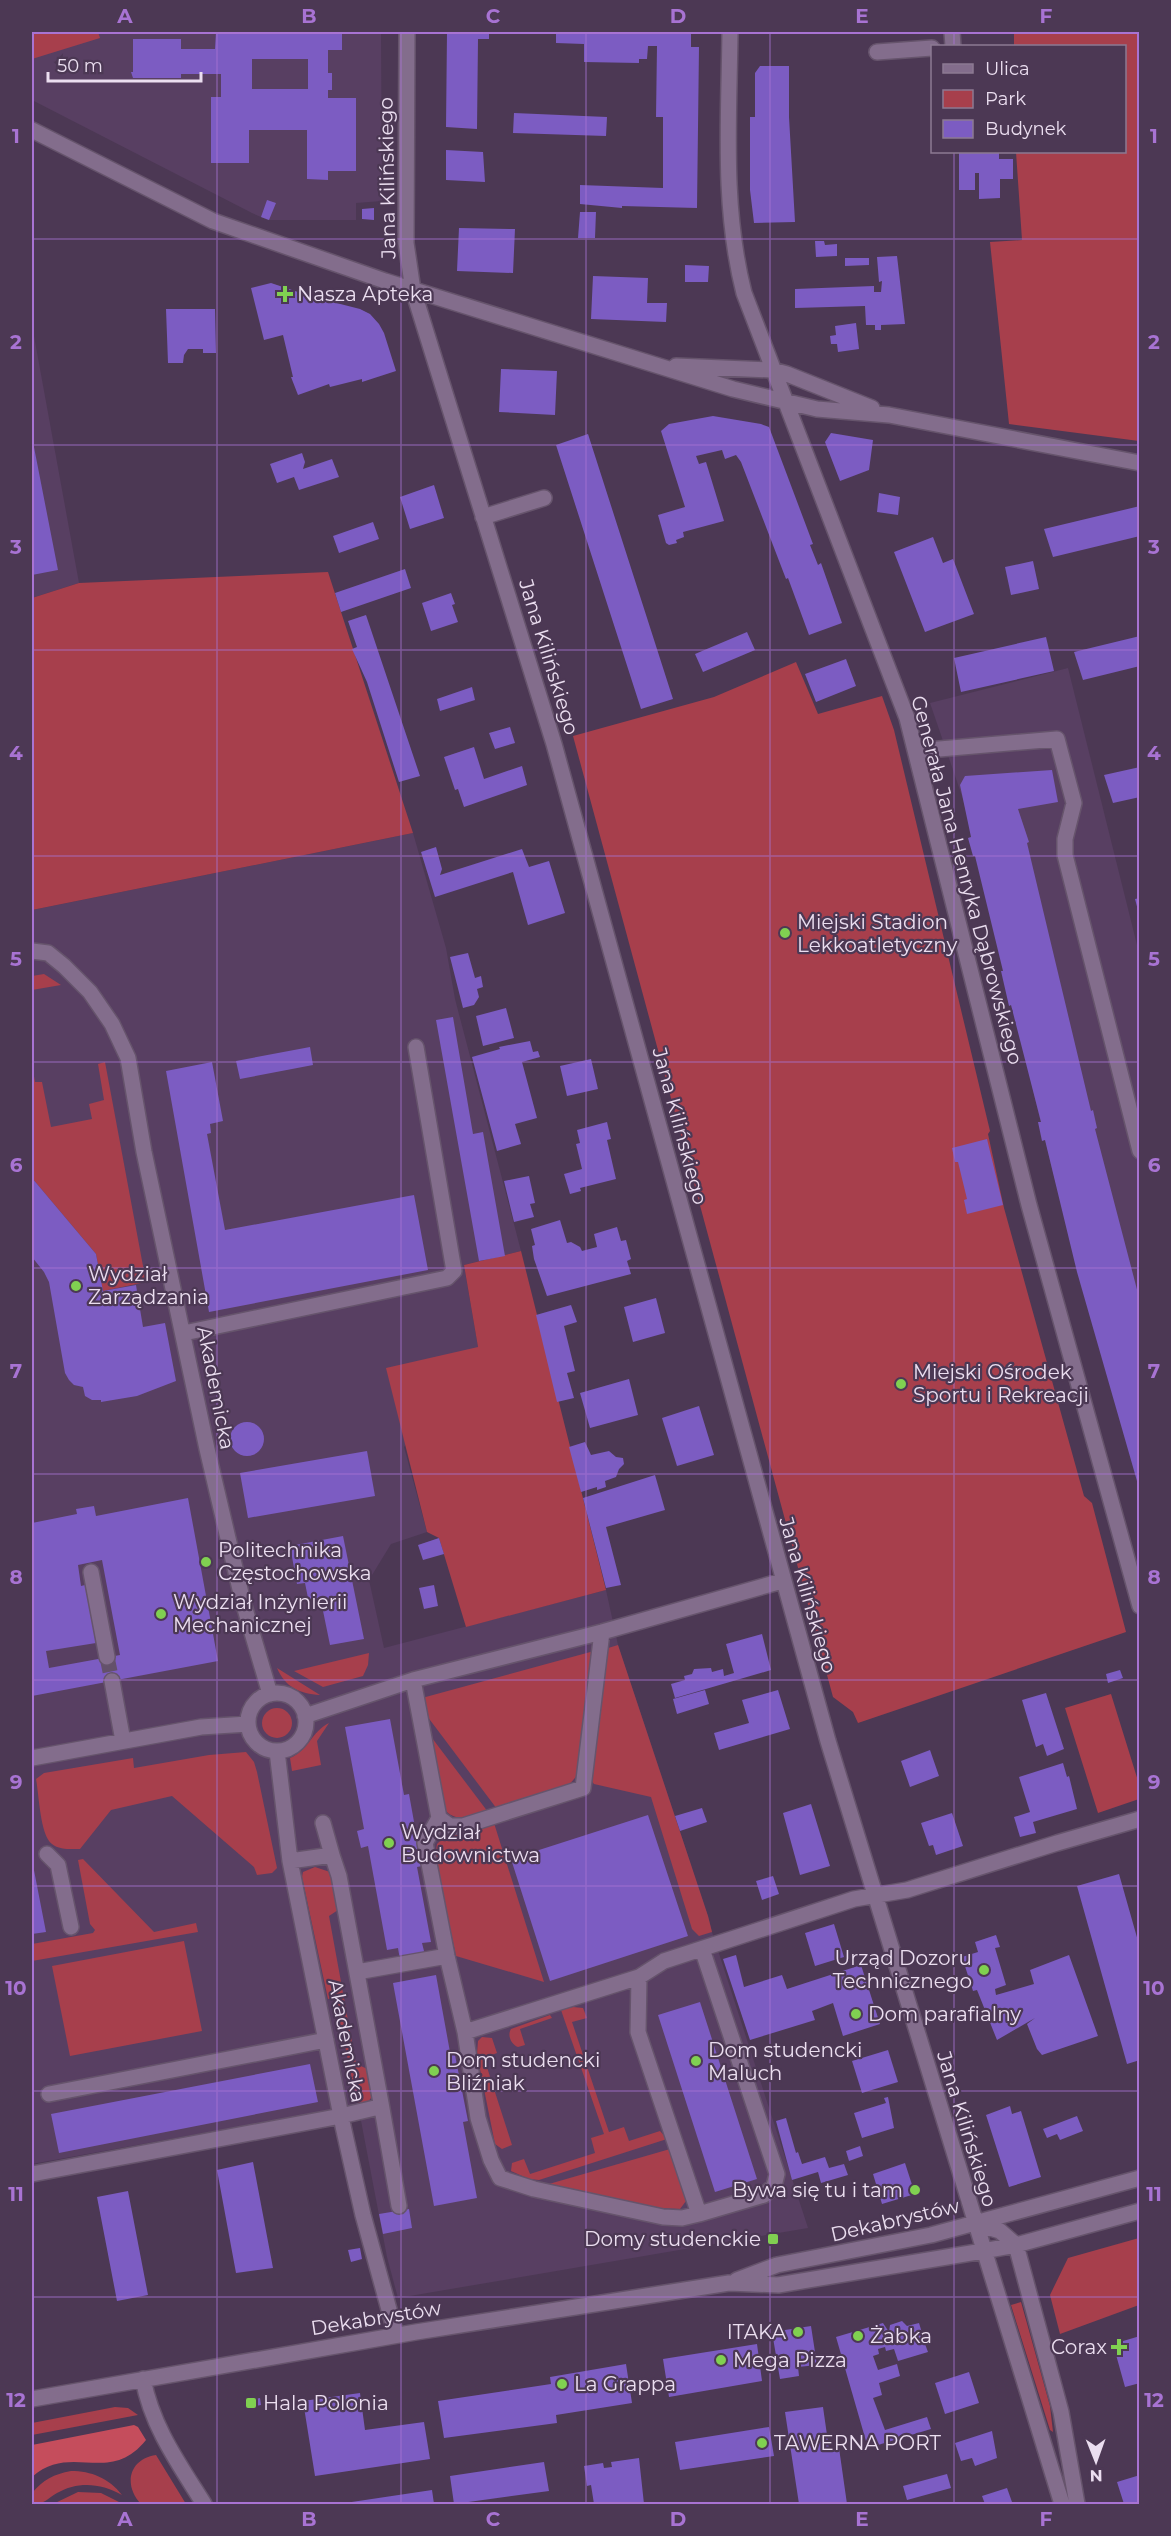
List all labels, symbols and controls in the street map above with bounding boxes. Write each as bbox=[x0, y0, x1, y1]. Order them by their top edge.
text: A bbox=[116, 4, 133, 28]
text: B bbox=[301, 4, 317, 28]
text: C bbox=[486, 4, 501, 28]
text: D bbox=[670, 4, 686, 28]
text: E bbox=[855, 4, 869, 28]
text: F bbox=[1040, 4, 1053, 28]
scale bar bbox=[48, 45, 201, 83]
legend bbox=[931, 45, 1126, 153]
text: 50 m bbox=[57, 55, 103, 77]
text: Ulica bbox=[985, 58, 1030, 80]
text: Park bbox=[985, 88, 1026, 110]
street label: Jana Kilińskiego bbox=[374, 97, 400, 260]
text: Budynek bbox=[985, 118, 1067, 140]
text: 1 bbox=[12, 124, 20, 148]
text: 1 bbox=[1150, 124, 1158, 148]
place label: Nasza Apteka bbox=[297, 282, 433, 306]
marker: Nasza Apteka bbox=[278, 287, 292, 301]
text: 2 bbox=[10, 330, 22, 354]
text: 2 bbox=[1148, 330, 1160, 354]
text: 3 bbox=[9, 535, 22, 559]
text: 3 bbox=[1147, 535, 1160, 559]
street label: Jana Kilińskiego bbox=[514, 575, 584, 738]
street label: Generała Jana Henryka Dąbrowskiego bbox=[906, 693, 1028, 1067]
text: 4 bbox=[9, 741, 23, 765]
text: 4 bbox=[1147, 741, 1161, 765]
place label: Miejski Stadion Lekkoatletyczny bbox=[797, 910, 957, 957]
marker: Miejski Stadion Lekkoatletyczny bbox=[778, 926, 792, 940]
text: 5 bbox=[10, 947, 22, 971]
text: 5 bbox=[1148, 947, 1160, 971]
street label: Jana Kilińskiego bbox=[647, 1044, 713, 1207]
text: 6 bbox=[10, 1153, 23, 1177]
text: 6 bbox=[1148, 1153, 1161, 1177]
place label: Wydział Zarządzania bbox=[88, 1262, 209, 1309]
marker: Wydział Zarządzania bbox=[69, 1279, 83, 1293]
street label: Akademicka bbox=[192, 1324, 240, 1452]
text: 7 bbox=[10, 1359, 22, 1383]
text: 7 bbox=[1148, 1359, 1160, 1383]
place label: Miejski Ośrodek Sportu i Rekreacji bbox=[913, 1360, 1089, 1407]
marker: Miejski Ośrodek Sportu i Rekreacji bbox=[894, 1377, 908, 1391]
street label: Jana Kilińskiego bbox=[774, 1513, 842, 1676]
place label: Politechnika Częstochowska bbox=[218, 1538, 372, 1585]
marker: Politechnika Częstochowska bbox=[199, 1555, 213, 1569]
text: 8 bbox=[9, 1565, 23, 1589]
text: 8 bbox=[1147, 1565, 1161, 1589]
place label: Wydział Inżynierii Mechanicznej bbox=[173, 1590, 347, 1637]
marker: Wydział Inżynierii Mechanicznej bbox=[154, 1607, 168, 1621]
text: 9 bbox=[10, 1770, 22, 1794]
text: 9 bbox=[1148, 1770, 1160, 1794]
place label: Wydział Budownictwa bbox=[401, 1820, 540, 1867]
marker: Wydział Budownictwa bbox=[382, 1836, 396, 1850]
place label: Urząd Dozoru Technicznego bbox=[833, 1946, 972, 1993]
marker: Urząd Dozoru Technicznego bbox=[977, 1963, 991, 1977]
text: 10 bbox=[5, 1976, 27, 2000]
text: 10 bbox=[1143, 1976, 1165, 2000]
street label: Akademicka bbox=[323, 1977, 371, 2105]
place label: Dom parafialny bbox=[868, 2002, 1021, 2026]
marker: Dom parafialny bbox=[849, 2007, 863, 2021]
place label: Dom studencki Maluch bbox=[708, 2038, 862, 2085]
street label: Jana Kilińskiego bbox=[932, 2047, 1002, 2210]
place label: Dom studencki Bliźniak bbox=[446, 2048, 600, 2095]
marker: Dom studencki Maluch bbox=[689, 2054, 703, 2068]
marker: Dom studencki Bliźniak bbox=[427, 2064, 441, 2078]
place label: Bywa się tu i tam bbox=[732, 2178, 903, 2202]
text: 11 bbox=[8, 2182, 24, 2206]
text: 11 bbox=[1146, 2182, 1162, 2206]
marker: Bywa się tu i tam bbox=[908, 2183, 922, 2197]
street label: Dekabrystów bbox=[828, 2193, 962, 2247]
place label: Domy studenckie bbox=[584, 2227, 761, 2251]
marker: Domy studenckie bbox=[766, 2232, 780, 2246]
street label: Dekabrystów bbox=[309, 2296, 443, 2340]
place label: ITAKA bbox=[727, 2320, 787, 2344]
place label: Żabka bbox=[870, 2324, 932, 2348]
marker: ITAKA bbox=[791, 2325, 805, 2339]
marker: Żabka bbox=[851, 2329, 865, 2343]
place label: Corax bbox=[1051, 2335, 1107, 2359]
marker: Corax bbox=[1112, 2340, 1126, 2354]
place label: Mega Pizza bbox=[733, 2348, 847, 2372]
marker: Mega Pizza bbox=[714, 2353, 728, 2367]
place label: La Grappa bbox=[574, 2372, 676, 2396]
marker: La Grappa bbox=[555, 2377, 569, 2391]
text: 12 bbox=[6, 2388, 26, 2412]
text: 12 bbox=[1144, 2388, 1164, 2412]
place label: Hala Polonia bbox=[263, 2391, 389, 2415]
marker: Hala Polonia bbox=[244, 2396, 258, 2410]
place label: TAWERNA PORT bbox=[774, 2431, 941, 2455]
north arrow bbox=[1066, 2431, 1126, 2491]
marker: TAWERNA PORT bbox=[755, 2436, 769, 2450]
text: N bbox=[1090, 2466, 1103, 2485]
text: A bbox=[116, 2507, 133, 2531]
text: B bbox=[301, 2507, 317, 2531]
text: C bbox=[486, 2507, 501, 2531]
text: D bbox=[670, 2507, 686, 2531]
text: E bbox=[855, 2507, 869, 2531]
text: F bbox=[1040, 2507, 1053, 2531]

